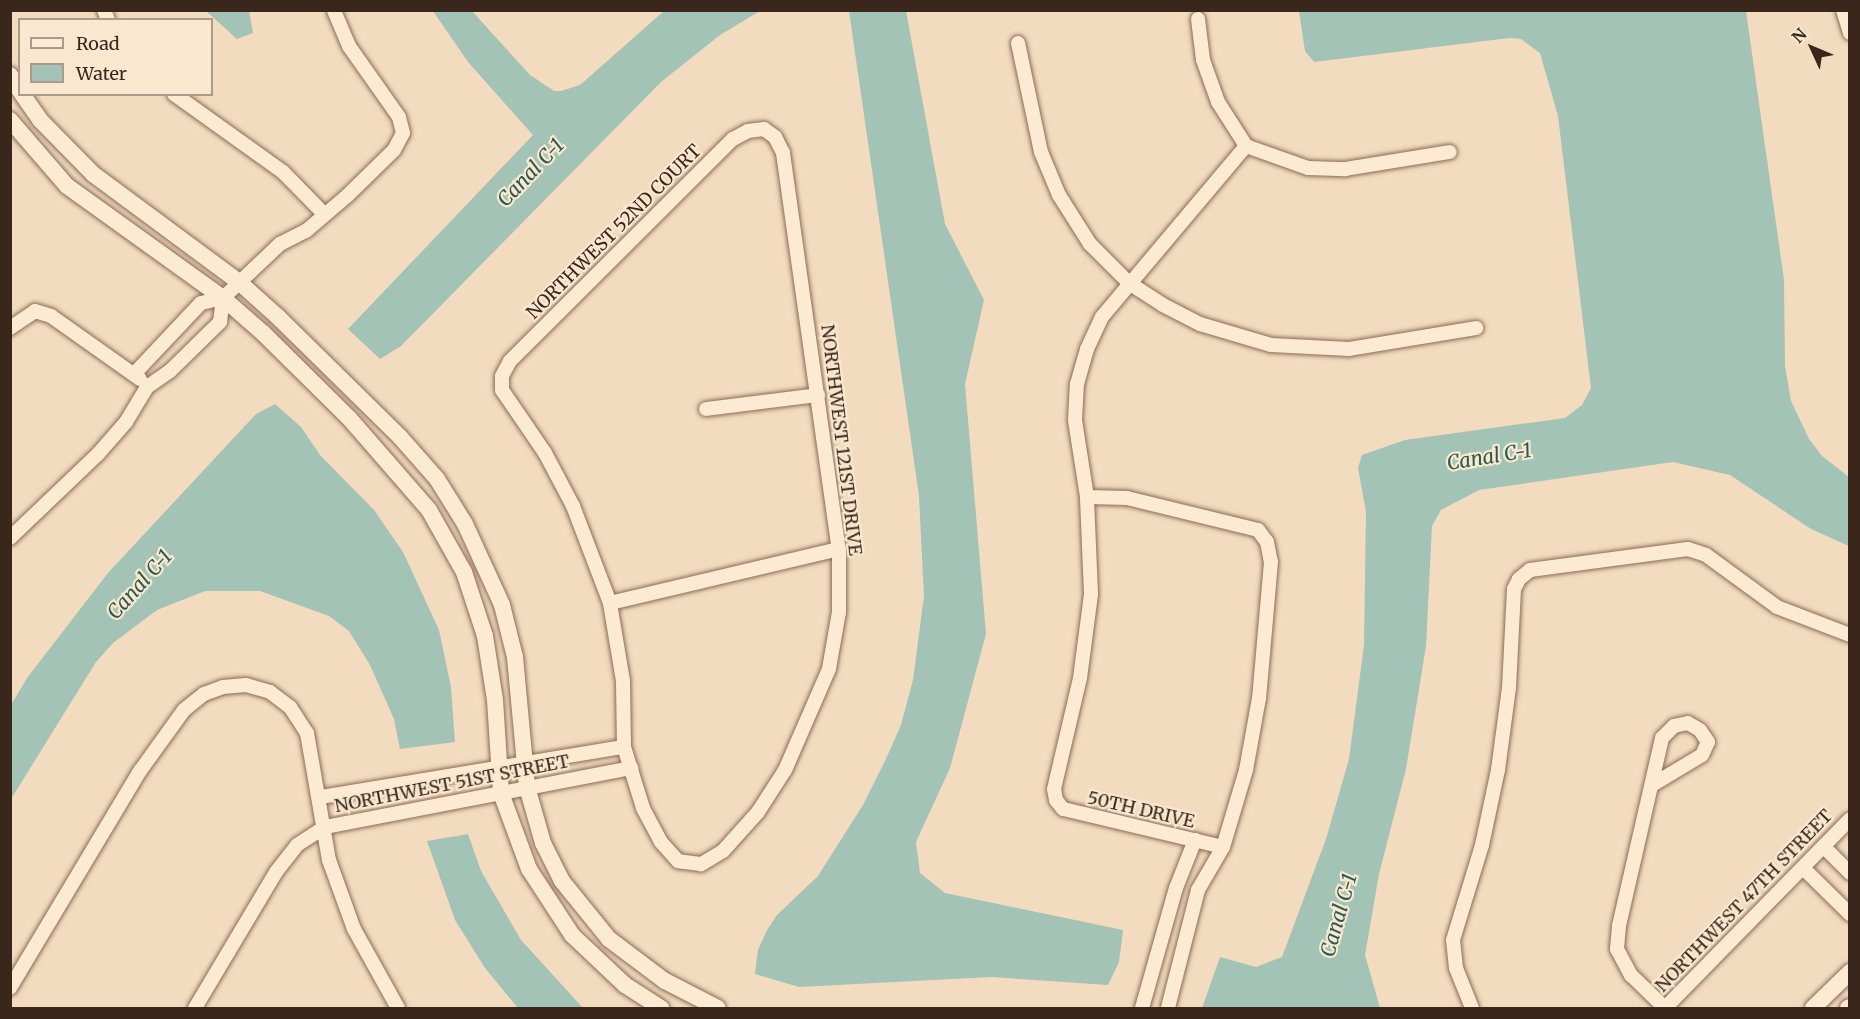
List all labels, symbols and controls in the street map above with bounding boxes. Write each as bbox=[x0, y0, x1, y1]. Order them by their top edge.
legend bbox=[18, 18, 213, 96]
north arrow bbox=[1782, 18, 1842, 78]
text: N bbox=[1787, 24, 1811, 47]
text: Road bbox=[76, 32, 120, 55]
text: Water bbox=[76, 62, 127, 85]
water label: Canal C-1 bbox=[492, 133, 568, 211]
street label: NORTHWEST 52ND COURT bbox=[522, 140, 706, 324]
street label: NORTHWEST 121ST DRIVE bbox=[816, 323, 866, 557]
water label: Canal C-1 bbox=[1445, 437, 1533, 475]
water label: Canal C-1 bbox=[101, 544, 177, 624]
street label: NORTHWEST 51ST STREET bbox=[333, 751, 571, 817]
street label: 50TH DRIVE bbox=[1085, 787, 1197, 833]
street label: NORTHWEST 47TH STREET bbox=[1651, 805, 1837, 997]
water label: Canal C-1 bbox=[1315, 871, 1361, 959]

